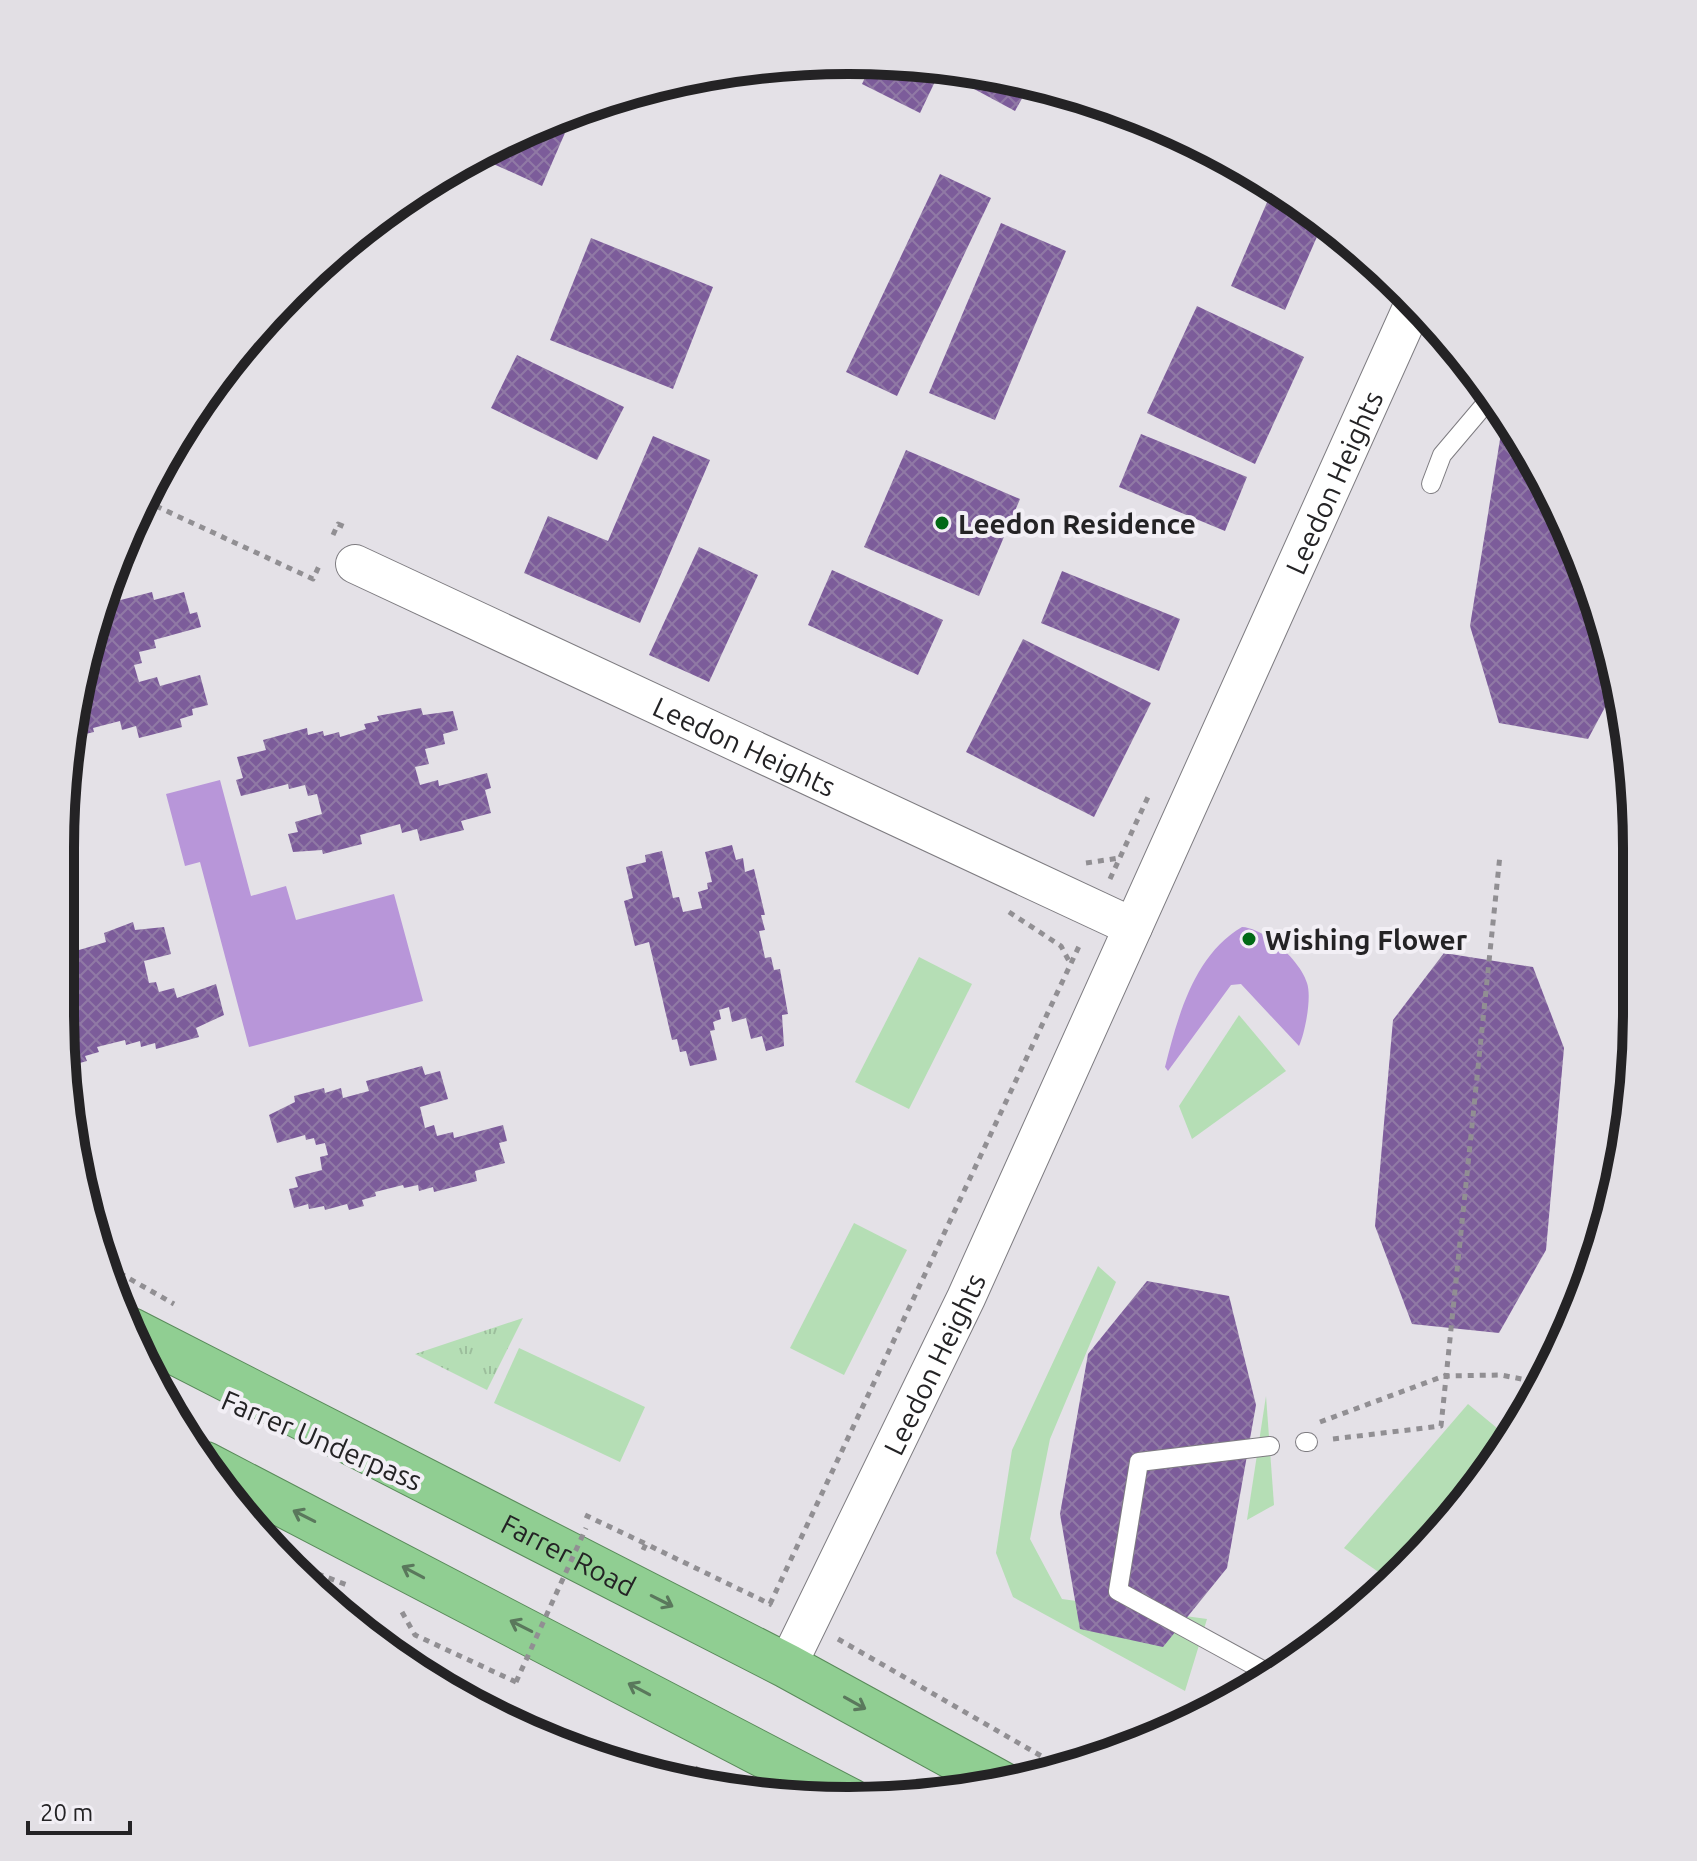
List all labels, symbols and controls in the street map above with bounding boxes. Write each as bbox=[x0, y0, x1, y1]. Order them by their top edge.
street label: Leedon Heights bbox=[1279, 386, 1388, 579]
place label: Leedon Residence bbox=[958, 508, 1196, 539]
marker: Leedon Residence bbox=[933, 514, 951, 532]
street label: Leedon Heights bbox=[649, 690, 841, 802]
place label: Wishing Flower bbox=[1265, 924, 1468, 955]
marker: Wishing Flower bbox=[1240, 930, 1258, 948]
street label: Leedon Heights bbox=[877, 1268, 991, 1459]
street label: Farrer Underpass bbox=[217, 1384, 427, 1496]
one-way arrow bbox=[293, 1507, 317, 1523]
street label: Farrer Road bbox=[497, 1507, 641, 1601]
one-way arrow bbox=[402, 1564, 426, 1580]
one-way arrow bbox=[649, 1594, 673, 1610]
one-way arrow bbox=[510, 1618, 534, 1634]
one-way arrow bbox=[628, 1681, 652, 1696]
one-way arrow bbox=[843, 1696, 867, 1712]
scale bar bbox=[28, 1785, 130, 1835]
text: 20 m bbox=[40, 1799, 93, 1826]

